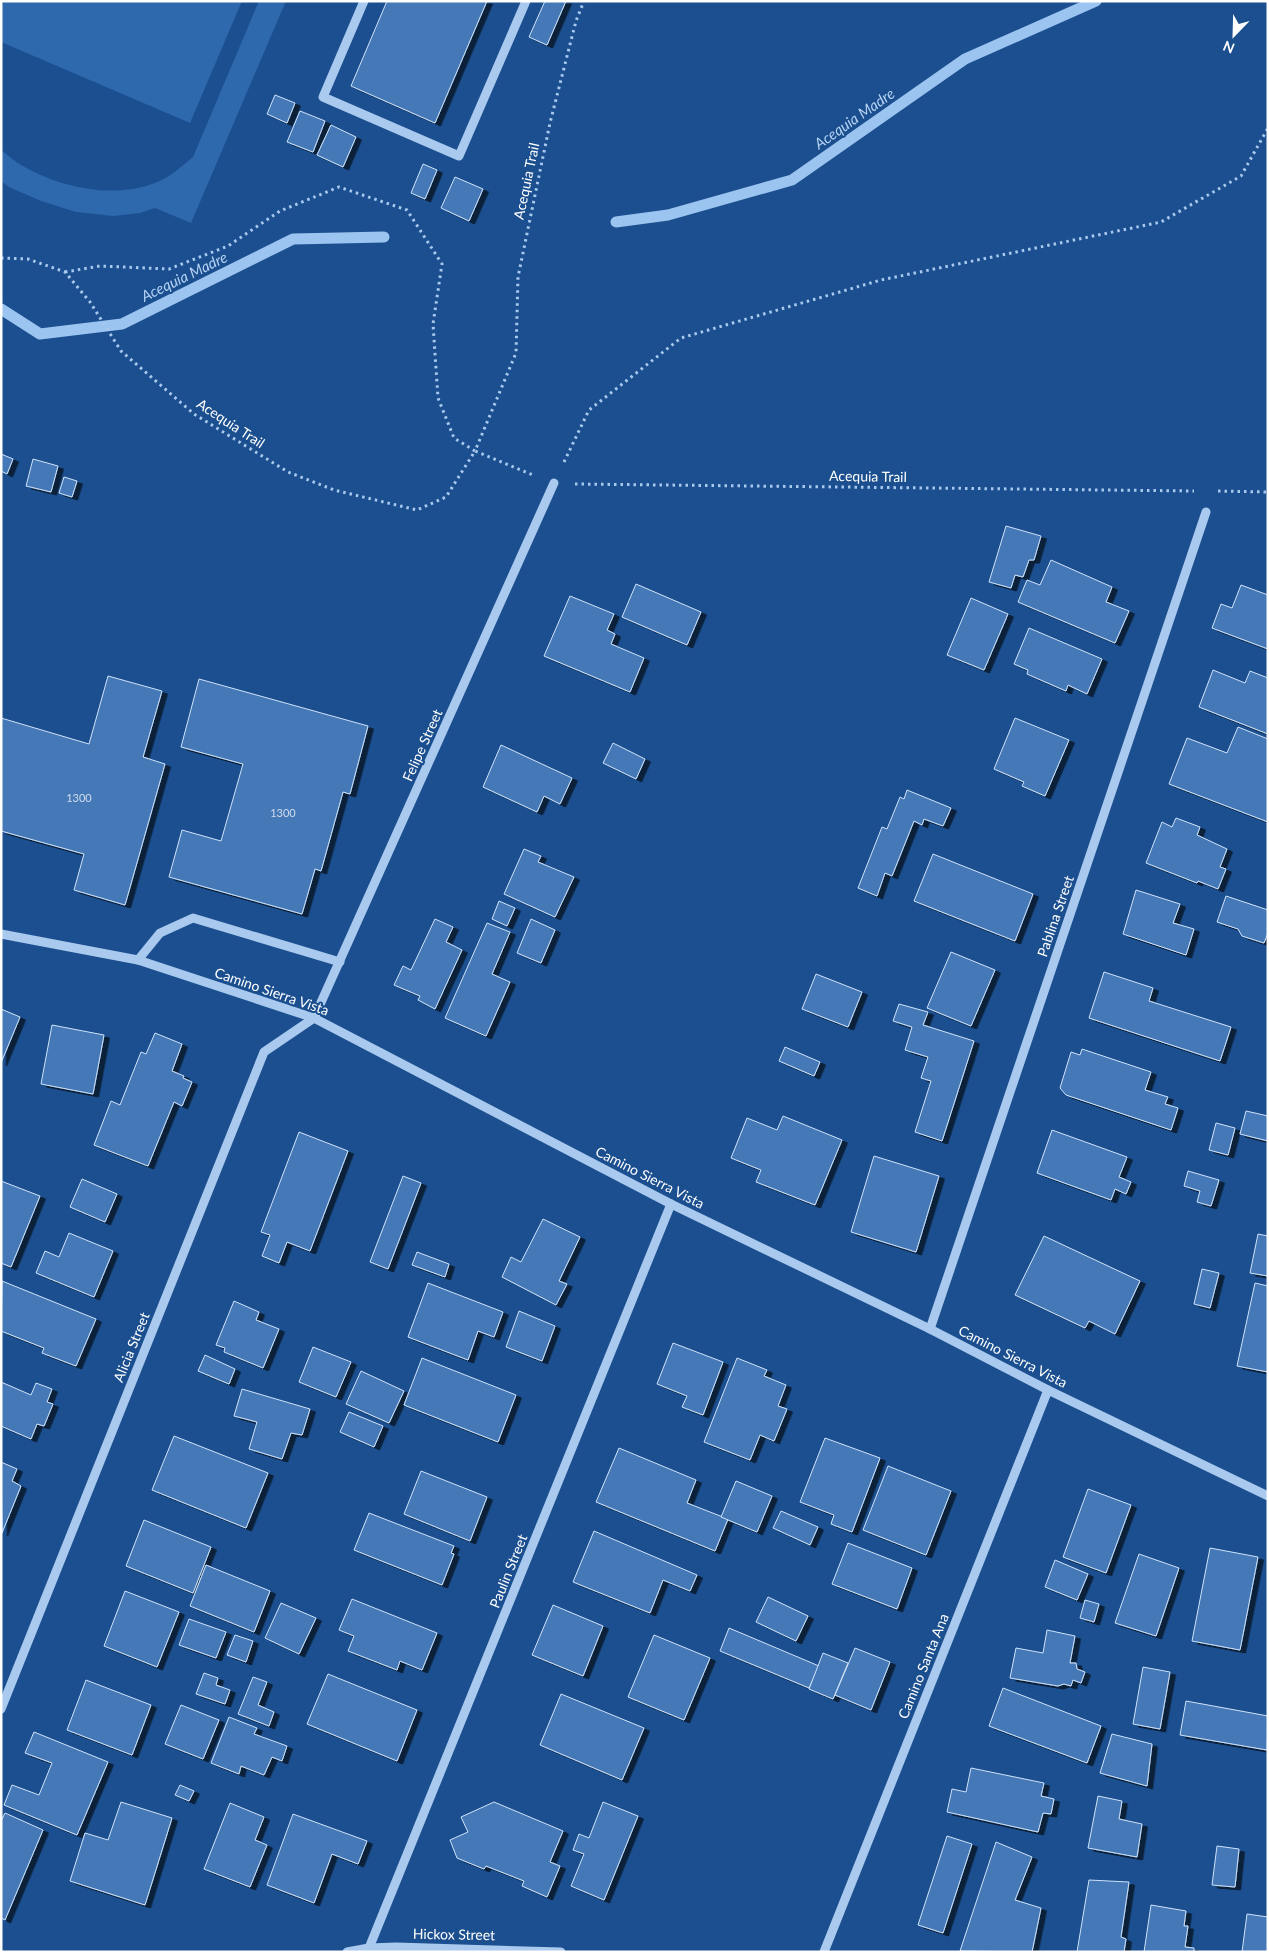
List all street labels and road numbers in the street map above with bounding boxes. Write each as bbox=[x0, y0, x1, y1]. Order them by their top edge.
street label: Acequia Trail bbox=[510, 141, 542, 221]
street label: Acequia Trail bbox=[194, 395, 268, 451]
street label: Acequia Trail bbox=[829, 467, 907, 485]
street label: Felipe Street bbox=[399, 706, 445, 784]
street label: Pablina Street bbox=[1033, 873, 1077, 959]
street label: Camino Sierra Vista bbox=[213, 963, 331, 1019]
street label: Camino Sierra Vista bbox=[593, 1142, 707, 1212]
street label: Alicia Street bbox=[109, 1310, 153, 1384]
street label: Camino Sierra Vista bbox=[956, 1321, 1070, 1391]
street label: Paulin Street bbox=[486, 1532, 530, 1610]
street label: Camino Santa Ana bbox=[894, 1611, 952, 1721]
street label: Hickox Street bbox=[413, 1925, 495, 1943]

